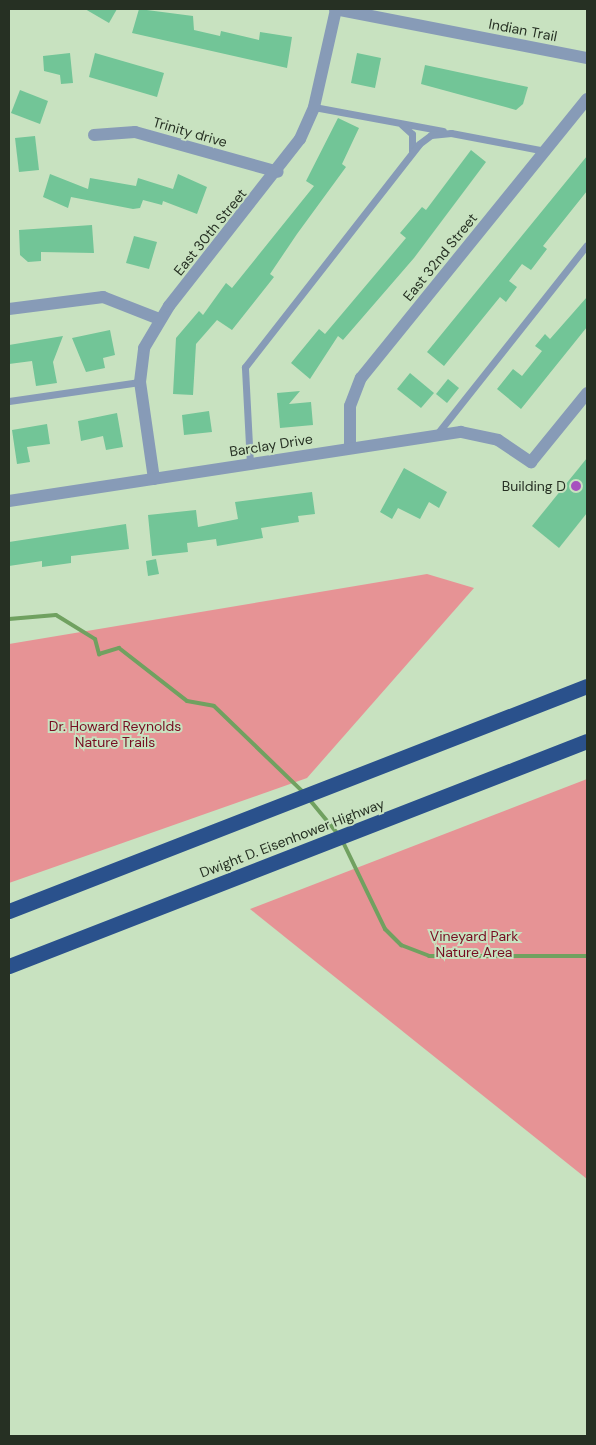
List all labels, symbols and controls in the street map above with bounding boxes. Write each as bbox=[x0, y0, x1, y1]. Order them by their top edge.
street label: Indian Trail bbox=[487, 15, 559, 45]
street label: Trinity drive bbox=[151, 113, 229, 151]
street label: East 30th Street bbox=[170, 185, 250, 279]
street label: East 32nd Street bbox=[399, 210, 481, 304]
street label: Barclay Drive bbox=[228, 430, 314, 460]
place label: Building D bbox=[502, 478, 566, 494]
marker: Building D bbox=[570, 480, 582, 492]
park label: Dr. Howard Reynolds Nature Trails bbox=[49, 718, 181, 750]
street label: Dwight D. Eisenhower Highway bbox=[197, 795, 387, 881]
park label: Vineyard Park Nature Area bbox=[430, 928, 518, 960]

